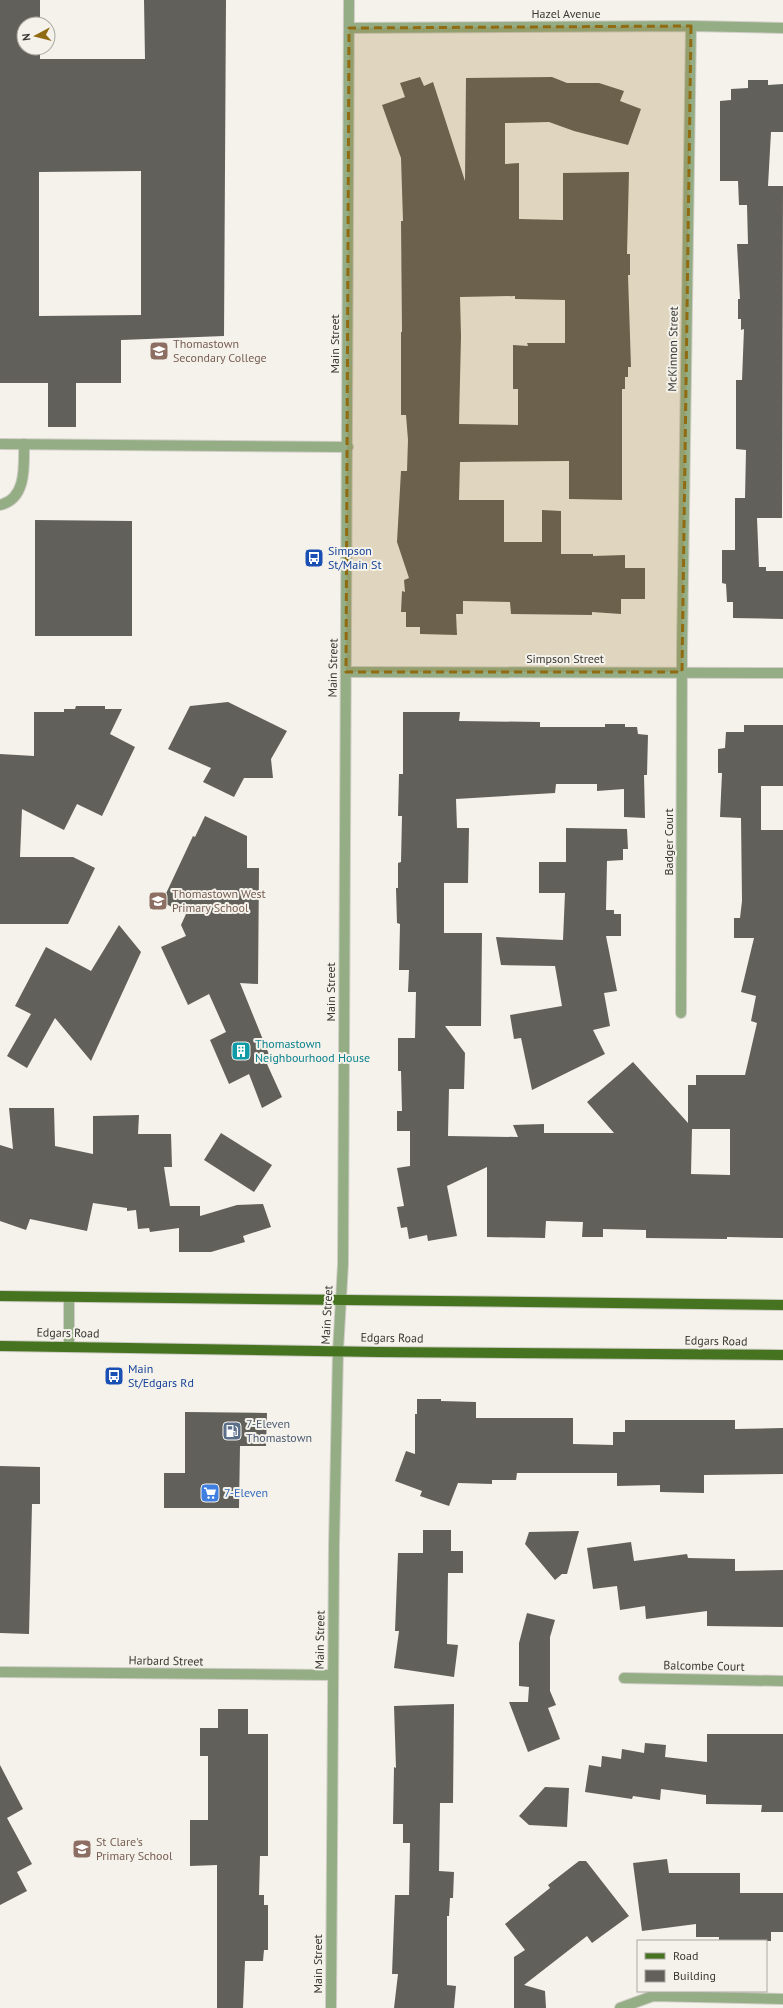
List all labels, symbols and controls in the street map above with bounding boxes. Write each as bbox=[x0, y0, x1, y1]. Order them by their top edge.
street label: Hazel Avenue bbox=[531, 6, 601, 21]
north arrow bbox=[16, 16, 56, 56]
text: N bbox=[19, 33, 33, 42]
street label: McKinnon Street bbox=[664, 306, 681, 392]
street label: Main Street bbox=[327, 314, 342, 374]
place label: Thomastown Secondary College bbox=[173, 336, 267, 365]
school or university icon: Thomastown Secondary College bbox=[148, 340, 170, 362]
place label: Simpson St/Main St bbox=[328, 543, 382, 572]
bus stop icon: Simpson St/Main St bbox=[303, 547, 325, 569]
street label: Main Street bbox=[324, 638, 341, 698]
street label: Simpson Street bbox=[526, 651, 604, 666]
street label: Badger Court bbox=[661, 808, 676, 876]
place label: Thomastown West Primary School bbox=[172, 886, 266, 915]
school or university icon: Thomastown West Primary School bbox=[147, 890, 169, 912]
street label: Main Street bbox=[323, 962, 338, 1022]
place label: Thomastown Neighbourhood House bbox=[255, 1036, 370, 1065]
building icon: Thomastown Neighbourhood House bbox=[230, 1040, 252, 1062]
street label: Main Street bbox=[317, 1285, 336, 1345]
street label: Edgars Road bbox=[36, 1324, 100, 1341]
street label: Edgars Road bbox=[360, 1329, 424, 1346]
street label: Edgars Road bbox=[684, 1332, 748, 1349]
place label: Main St/Edgars Rd bbox=[128, 1361, 194, 1390]
bus stop icon: Main St/Edgars Rd bbox=[103, 1365, 125, 1387]
place label: 7-Eleven Thomastown bbox=[246, 1416, 312, 1445]
fuel station icon: 7-Eleven Thomastown bbox=[221, 1420, 243, 1442]
supermarket icon: 7-Eleven bbox=[199, 1482, 221, 1504]
place label: 7-Eleven bbox=[224, 1485, 268, 1500]
street label: Main Street bbox=[311, 1610, 328, 1670]
street label: Harbard Street bbox=[128, 1652, 204, 1669]
street label: Balcombe Court bbox=[663, 1657, 745, 1674]
place label: St Clare's Primary School bbox=[96, 1834, 173, 1863]
school or university icon: St Clare's Primary School bbox=[71, 1838, 93, 1860]
street label: Main Street bbox=[310, 1934, 325, 1994]
legend bbox=[637, 1940, 767, 1992]
text: Road bbox=[673, 1948, 698, 1963]
text: Building bbox=[673, 1968, 716, 1983]

